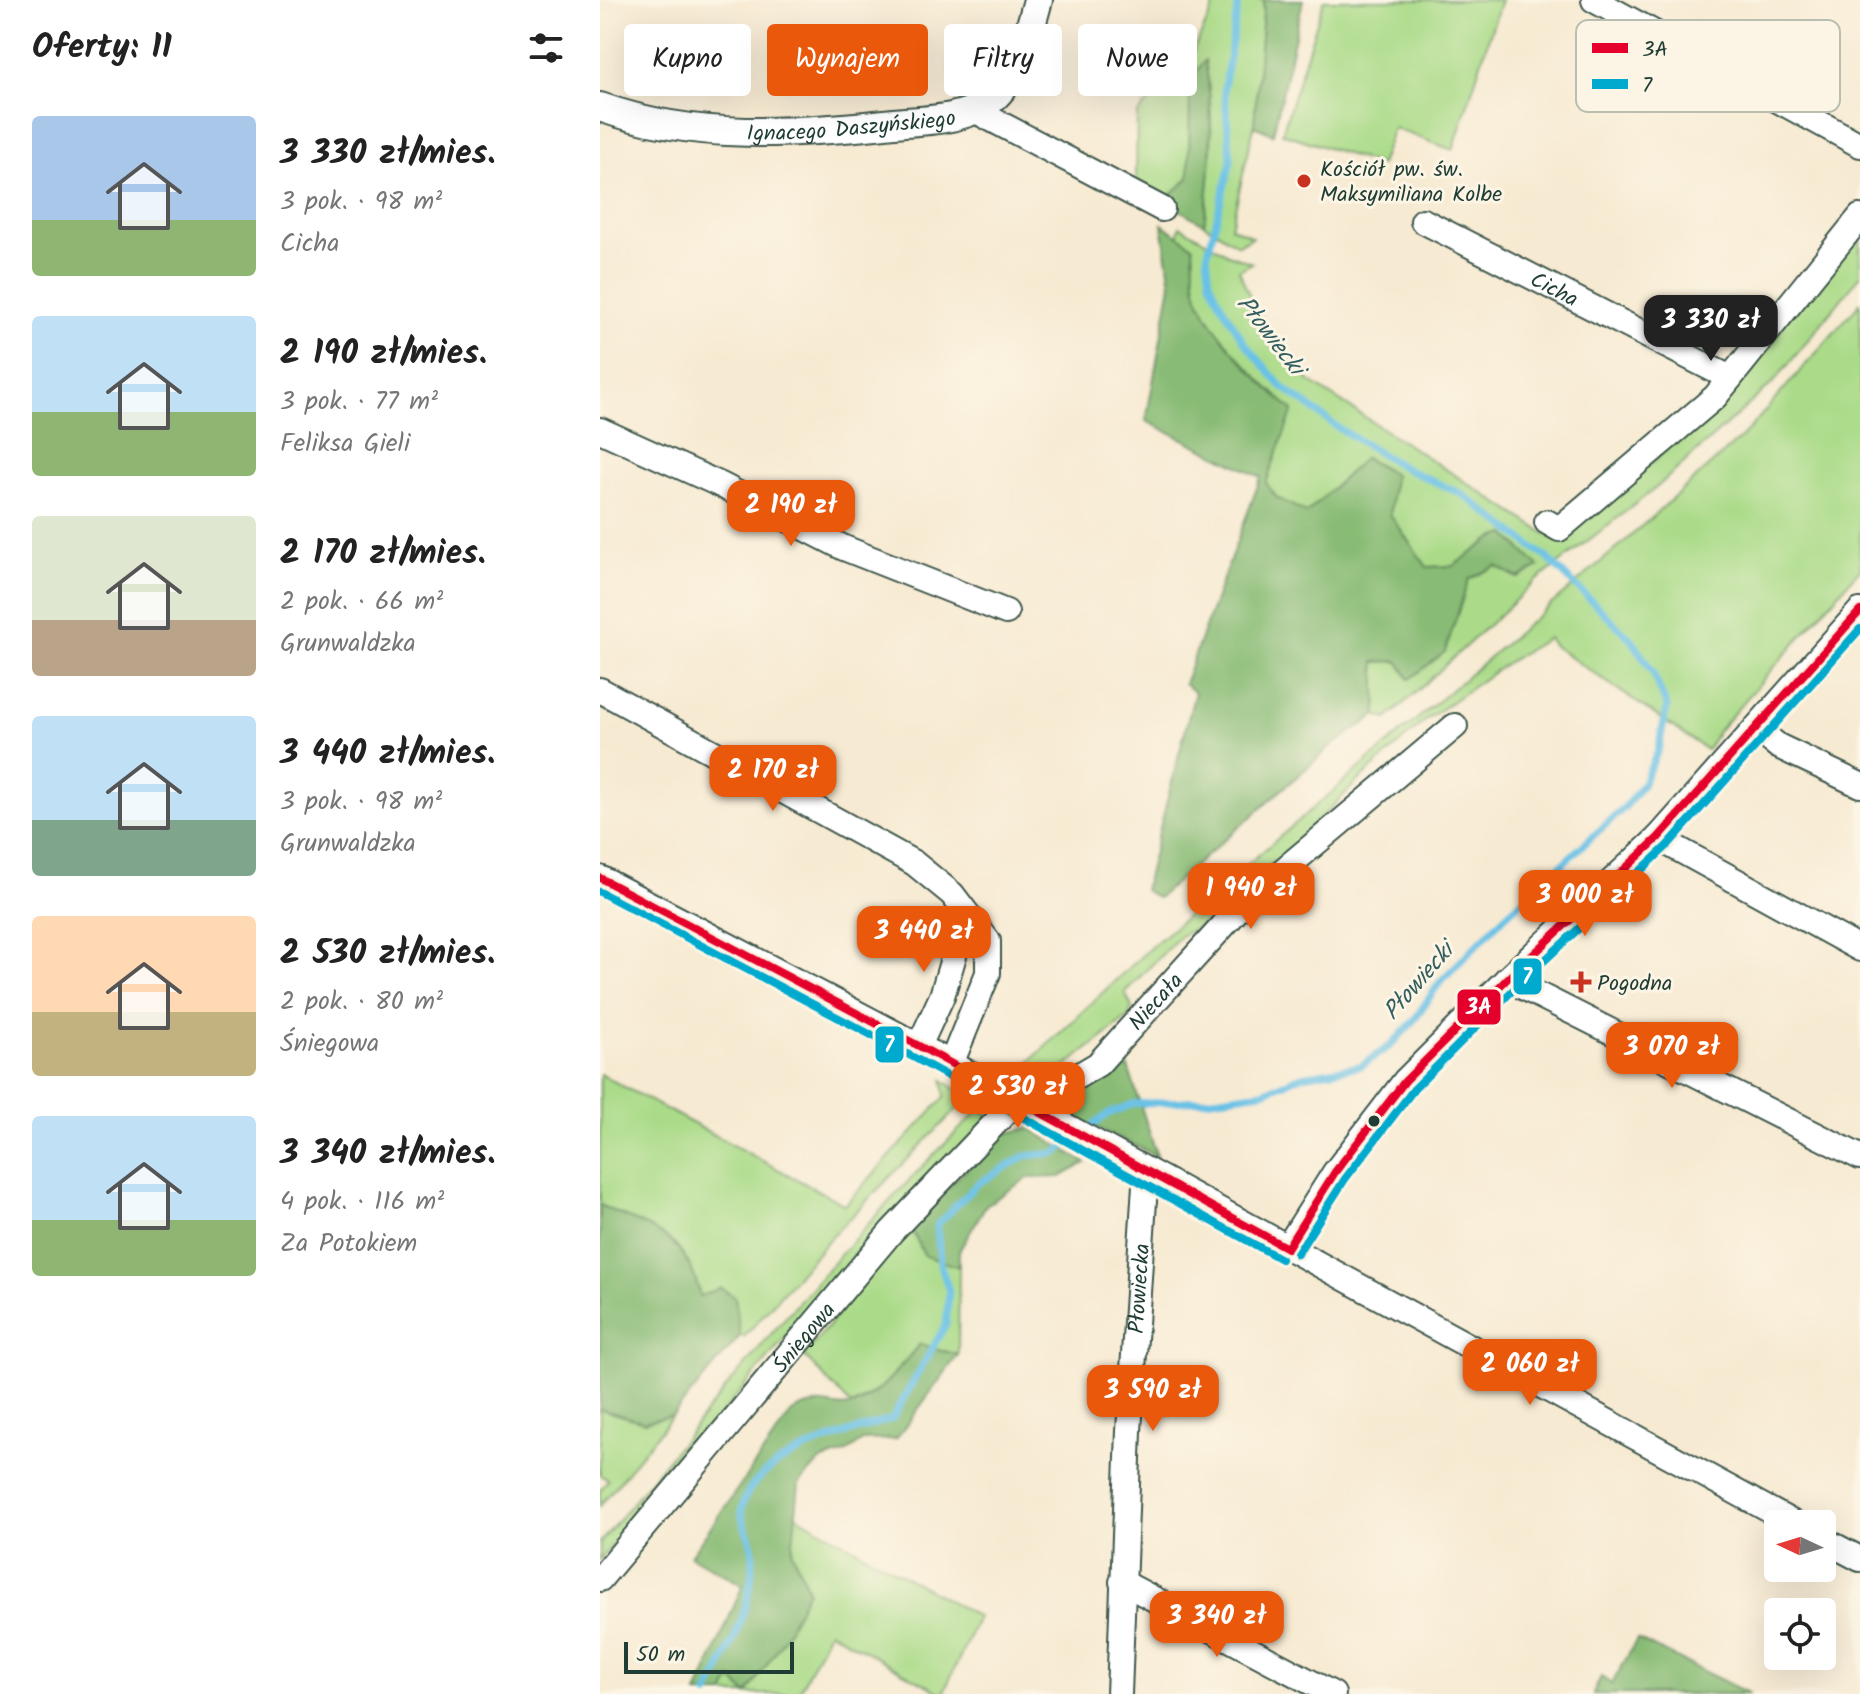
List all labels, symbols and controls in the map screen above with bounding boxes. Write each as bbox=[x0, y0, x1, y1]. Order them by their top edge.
legend bbox=[1576, 20, 1840, 112]
text: Oferty: 11 bbox=[32, 21, 172, 75]
chip: Kupno bbox=[624, 24, 751, 96]
chip: Wynajem bbox=[767, 24, 928, 96]
chip: Filtry bbox=[944, 24, 1062, 96]
chip: Nowe bbox=[1078, 24, 1197, 96]
icon: filters bbox=[524, 26, 568, 70]
text: 3A bbox=[1642, 33, 1668, 68]
text: 7 bbox=[1642, 69, 1653, 104]
street label: Ignacego Daszyńskiego bbox=[746, 102, 959, 152]
text: 3 330 zł/mies. bbox=[280, 127, 496, 181]
icon: home bbox=[96, 148, 192, 244]
place label: Kościół pw. św. Maksymiliana Kolbe bbox=[1320, 153, 1502, 213]
marker: Kościół pw. św. Maksymiliana Kolbe bbox=[1295, 172, 1313, 190]
text: 3 pok. · 98 m² bbox=[280, 181, 442, 223]
text: Cicha bbox=[280, 223, 339, 265]
street label: Cicha bbox=[1523, 264, 1584, 318]
water label: Płowiecki bbox=[1226, 287, 1317, 389]
pin: 3 330 zł bbox=[1628, 295, 1794, 363]
text: 3 330 zł bbox=[1662, 300, 1760, 342]
text: 2 190 zł/mies. bbox=[280, 327, 487, 381]
icon: home bbox=[96, 348, 192, 444]
text: 3 pok. · 77 m² bbox=[280, 381, 438, 423]
text: Feliksa Gieli bbox=[280, 423, 410, 465]
pin: 2 190 zł bbox=[708, 480, 874, 548]
text: 2 190 zł bbox=[745, 485, 837, 527]
text: 2 170 zł/mies. bbox=[280, 527, 486, 581]
icon: home bbox=[96, 548, 192, 644]
text: 2 pok. · 66 m² bbox=[280, 581, 443, 623]
text: Grunwaldzka bbox=[280, 623, 416, 665]
text: 3 440 zł/mies. bbox=[280, 727, 495, 781]
pin: 2 170 zł bbox=[690, 745, 856, 813]
icon: home bbox=[96, 748, 192, 844]
text: 2 170 zł bbox=[727, 750, 819, 792]
text: 3 pok. · 98 m² bbox=[280, 781, 442, 823]
text: Grunwaldzka bbox=[280, 823, 416, 865]
pin: 1 940 zł bbox=[1168, 863, 1334, 931]
text: 1 940 zł bbox=[1206, 868, 1296, 910]
pin: 3 000 zł bbox=[1502, 870, 1668, 938]
text: 3 000 zł bbox=[1537, 875, 1633, 917]
pin: 3 440 zł bbox=[841, 906, 1007, 974]
text: 3 440 zł bbox=[875, 911, 973, 953]
text: 2 530 zł/mies. bbox=[280, 927, 495, 981]
water label: Płowiecki bbox=[1374, 930, 1468, 1030]
icon: home bbox=[96, 948, 192, 1044]
line badge: 7 bbox=[1512, 957, 1543, 996]
text: 7 bbox=[1522, 961, 1533, 996]
street label: Niecała bbox=[1121, 965, 1193, 1040]
place label: Pogodna bbox=[1597, 967, 1672, 1002]
marker: Pogodna bbox=[1572, 973, 1590, 991]
text: 2 pok. · 80 m² bbox=[280, 981, 443, 1023]
line badge: 3A bbox=[1456, 988, 1502, 1026]
text: 3A bbox=[1465, 991, 1492, 1026]
pin: 3 070 zł bbox=[1589, 1022, 1755, 1090]
text: Śniegowa bbox=[280, 1023, 379, 1065]
line badge: 7 bbox=[874, 1025, 905, 1064]
text: 3 070 zł bbox=[1624, 1027, 1720, 1069]
text: 7 bbox=[884, 1029, 895, 1064]
pin: 2 530 zł bbox=[935, 1062, 1101, 1130]
text: 2 530 zł bbox=[969, 1067, 1067, 1109]
unlabelled marker bbox=[1366, 1113, 1382, 1129]
text: 3 340 zł/mies. bbox=[280, 1127, 496, 1181]
icon: home bbox=[96, 1148, 192, 1244]
text: 4 pok. · 116 m² bbox=[280, 1181, 444, 1223]
text: Za Potokiem bbox=[280, 1223, 417, 1265]
street label: Płowiecka bbox=[1120, 1242, 1161, 1335]
street label: Śniegowa bbox=[765, 1295, 845, 1382]
pin: 2 060 zł bbox=[1447, 1339, 1613, 1407]
text: 2 060 zł bbox=[1481, 1344, 1579, 1386]
pin: 3 590 zł bbox=[1070, 1365, 1236, 1433]
text: 3 590 zł bbox=[1105, 1370, 1201, 1412]
north arrow bbox=[1764, 1510, 1836, 1582]
map controls bbox=[1764, 1510, 1836, 1670]
pin: 3 340 zł bbox=[1134, 1591, 1300, 1659]
text: 3 340 zł bbox=[1168, 1596, 1266, 1638]
button: locate bbox=[1764, 1598, 1836, 1670]
scale bar bbox=[624, 1638, 794, 1674]
text: 50 m bbox=[636, 1638, 685, 1673]

